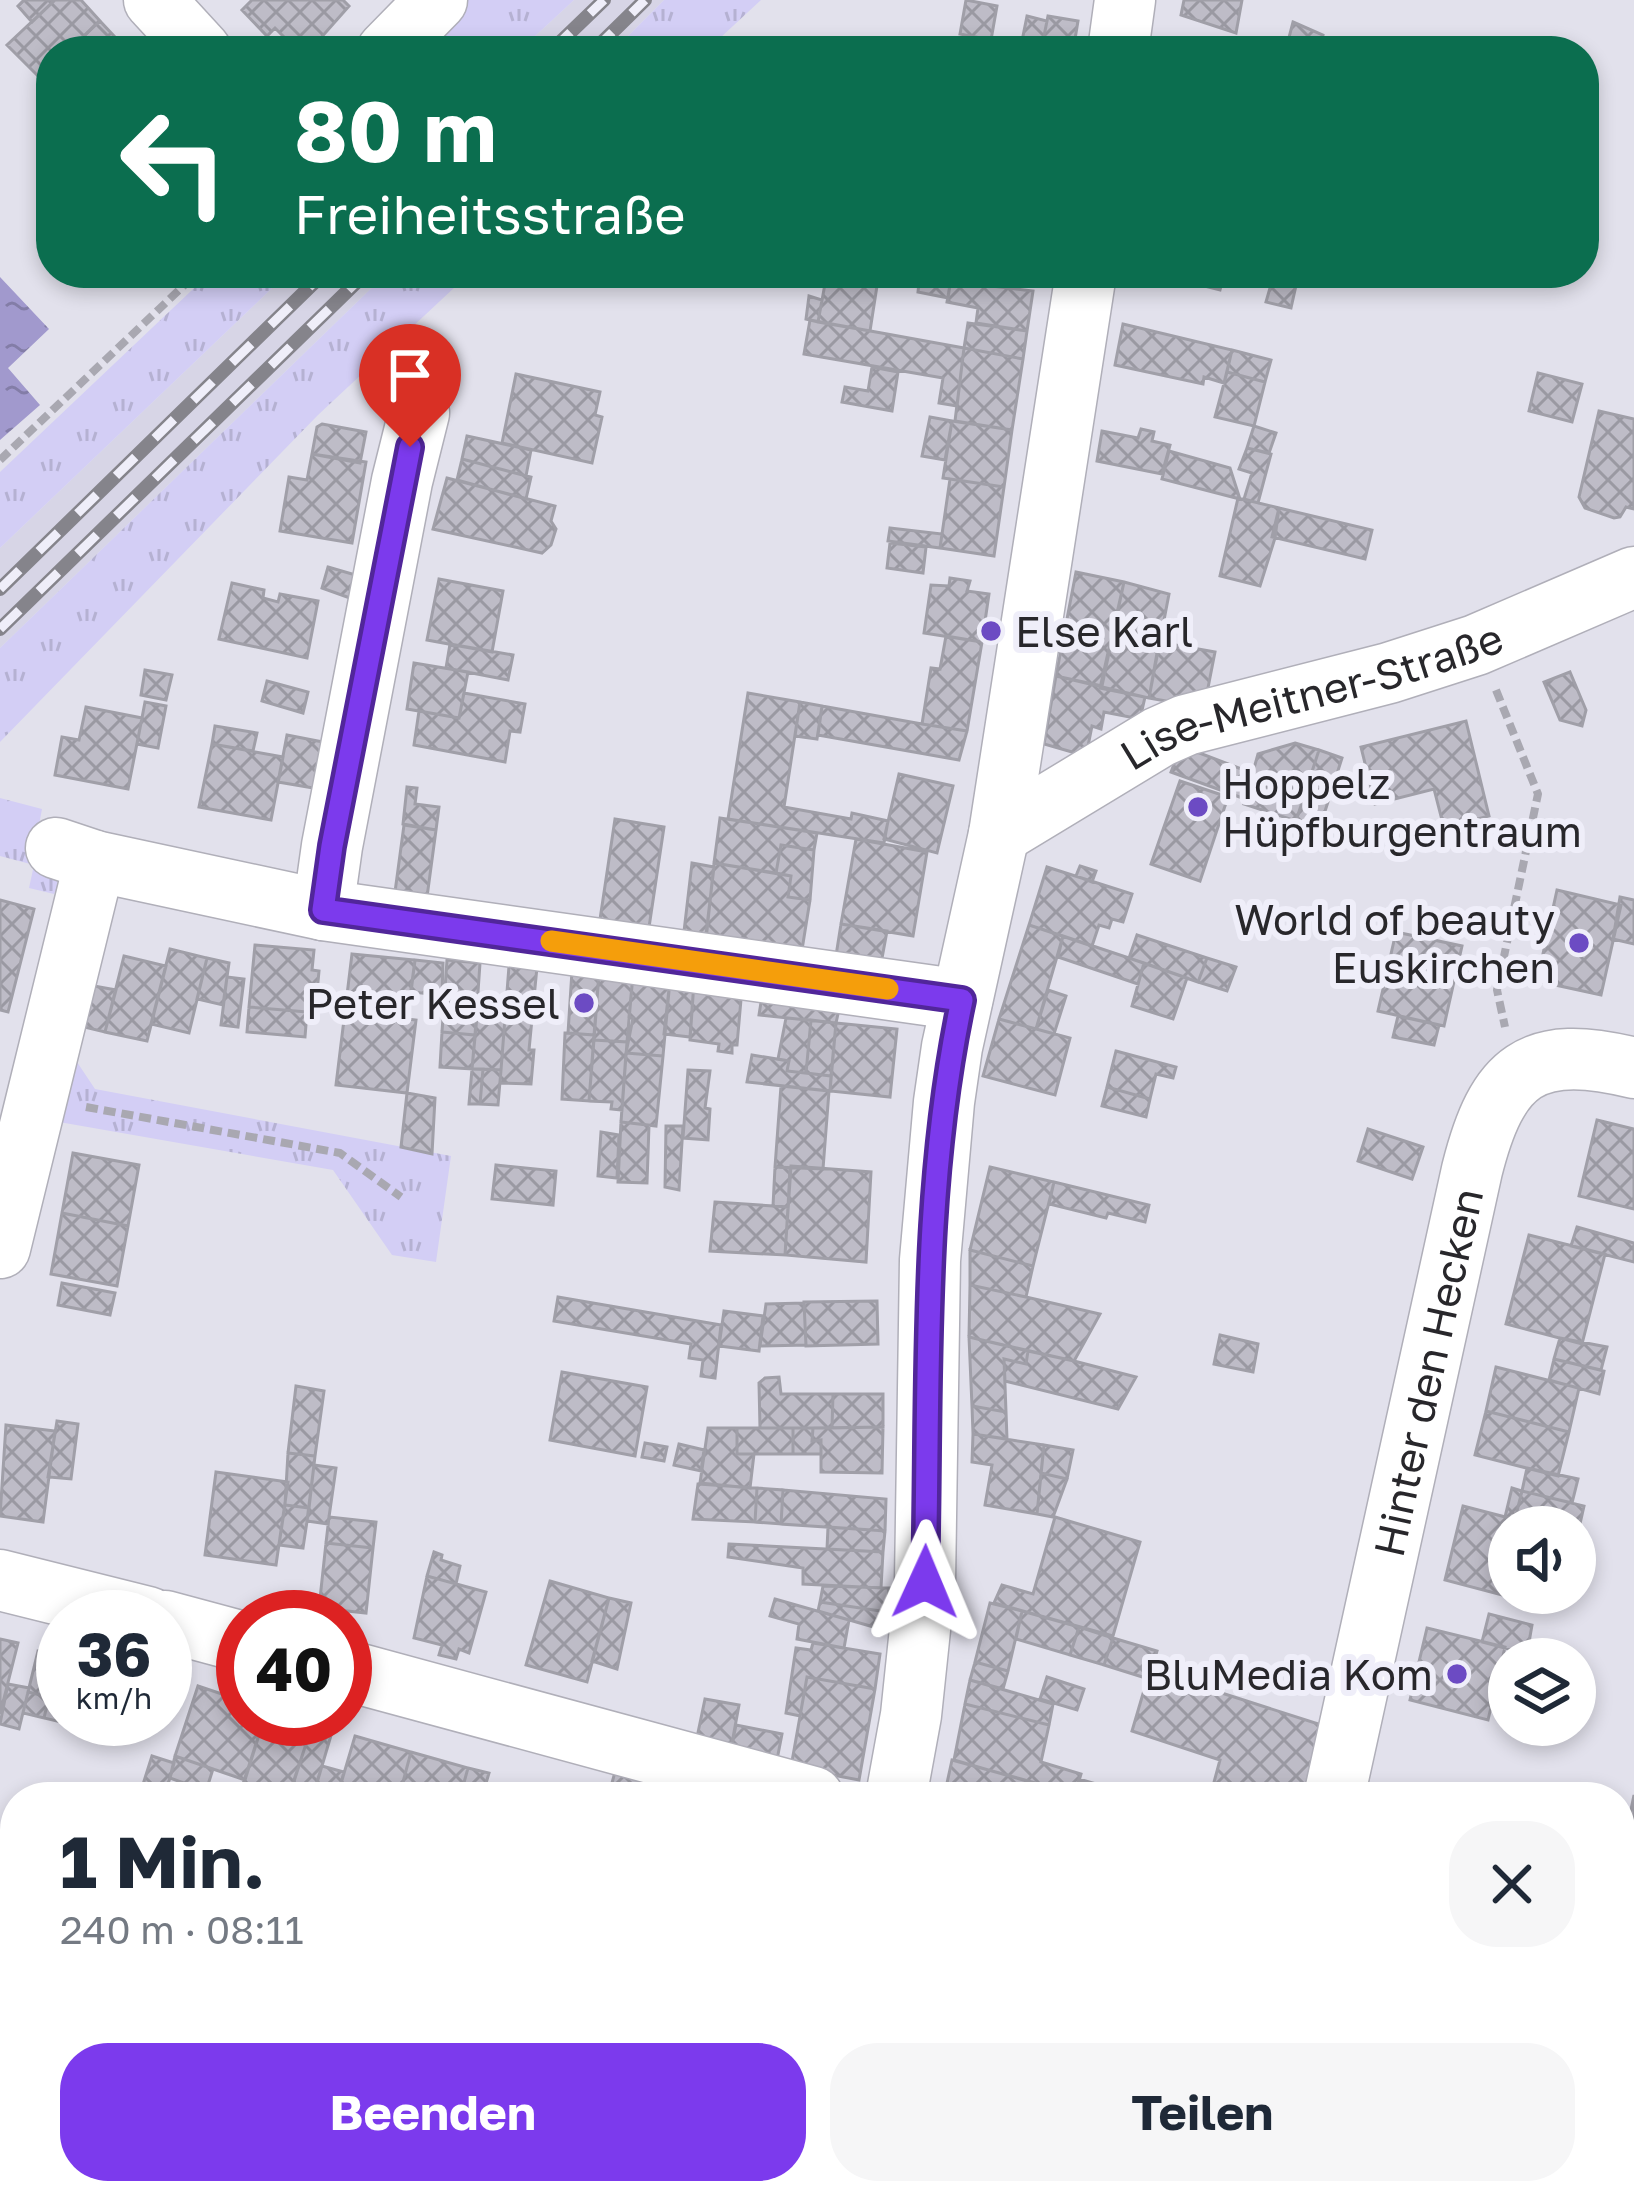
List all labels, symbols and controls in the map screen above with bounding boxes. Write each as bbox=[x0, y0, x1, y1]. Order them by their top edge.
text: 80 m bbox=[294, 80, 497, 180]
icon: left bbox=[96, 84, 252, 240]
text: Freiheitsstraße bbox=[294, 181, 686, 246]
pin bbox=[359, 324, 461, 447]
icon: arrive bbox=[377, 342, 443, 408]
place label: Else Karl bbox=[1015, 606, 1193, 656]
street label: Lise-Meitner-Straße bbox=[1111, 612, 1510, 780]
marker: Else Karl bbox=[978, 618, 1004, 644]
place label: Hoppelz Hüpfburgentraum bbox=[1222, 758, 1582, 856]
marker: Hoppelz Hüpfburgentraum bbox=[1185, 794, 1211, 820]
place label: World of beauty Euskirchen bbox=[1234, 894, 1555, 992]
marker: World of beauty Euskirchen bbox=[1566, 930, 1592, 956]
place label: Peter Kessel bbox=[306, 978, 560, 1028]
marker: Peter Kessel bbox=[571, 990, 597, 1016]
street label: Hinter den Hecken bbox=[1363, 1183, 1492, 1561]
map controls bbox=[1488, 1506, 1596, 1746]
button: sound bbox=[1488, 1506, 1596, 1614]
position arrow bbox=[862, 1519, 988, 1645]
speed limit sign: 40 bbox=[216, 1590, 372, 1746]
text: 36 bbox=[77, 1617, 151, 1689]
button: layers bbox=[1488, 1638, 1596, 1746]
place label: BluMedia Kom bbox=[1144, 1649, 1433, 1699]
marker: BluMedia Kom bbox=[1444, 1661, 1470, 1687]
text: km/h bbox=[76, 1680, 152, 1716]
text: 1 Min. bbox=[60, 1817, 266, 1904]
button: close bbox=[1449, 1821, 1575, 1947]
text: 240 m · 08:11 bbox=[60, 1906, 304, 1953]
button: Beenden bbox=[60, 2043, 806, 2181]
button: Teilen bbox=[830, 2043, 1575, 2181]

